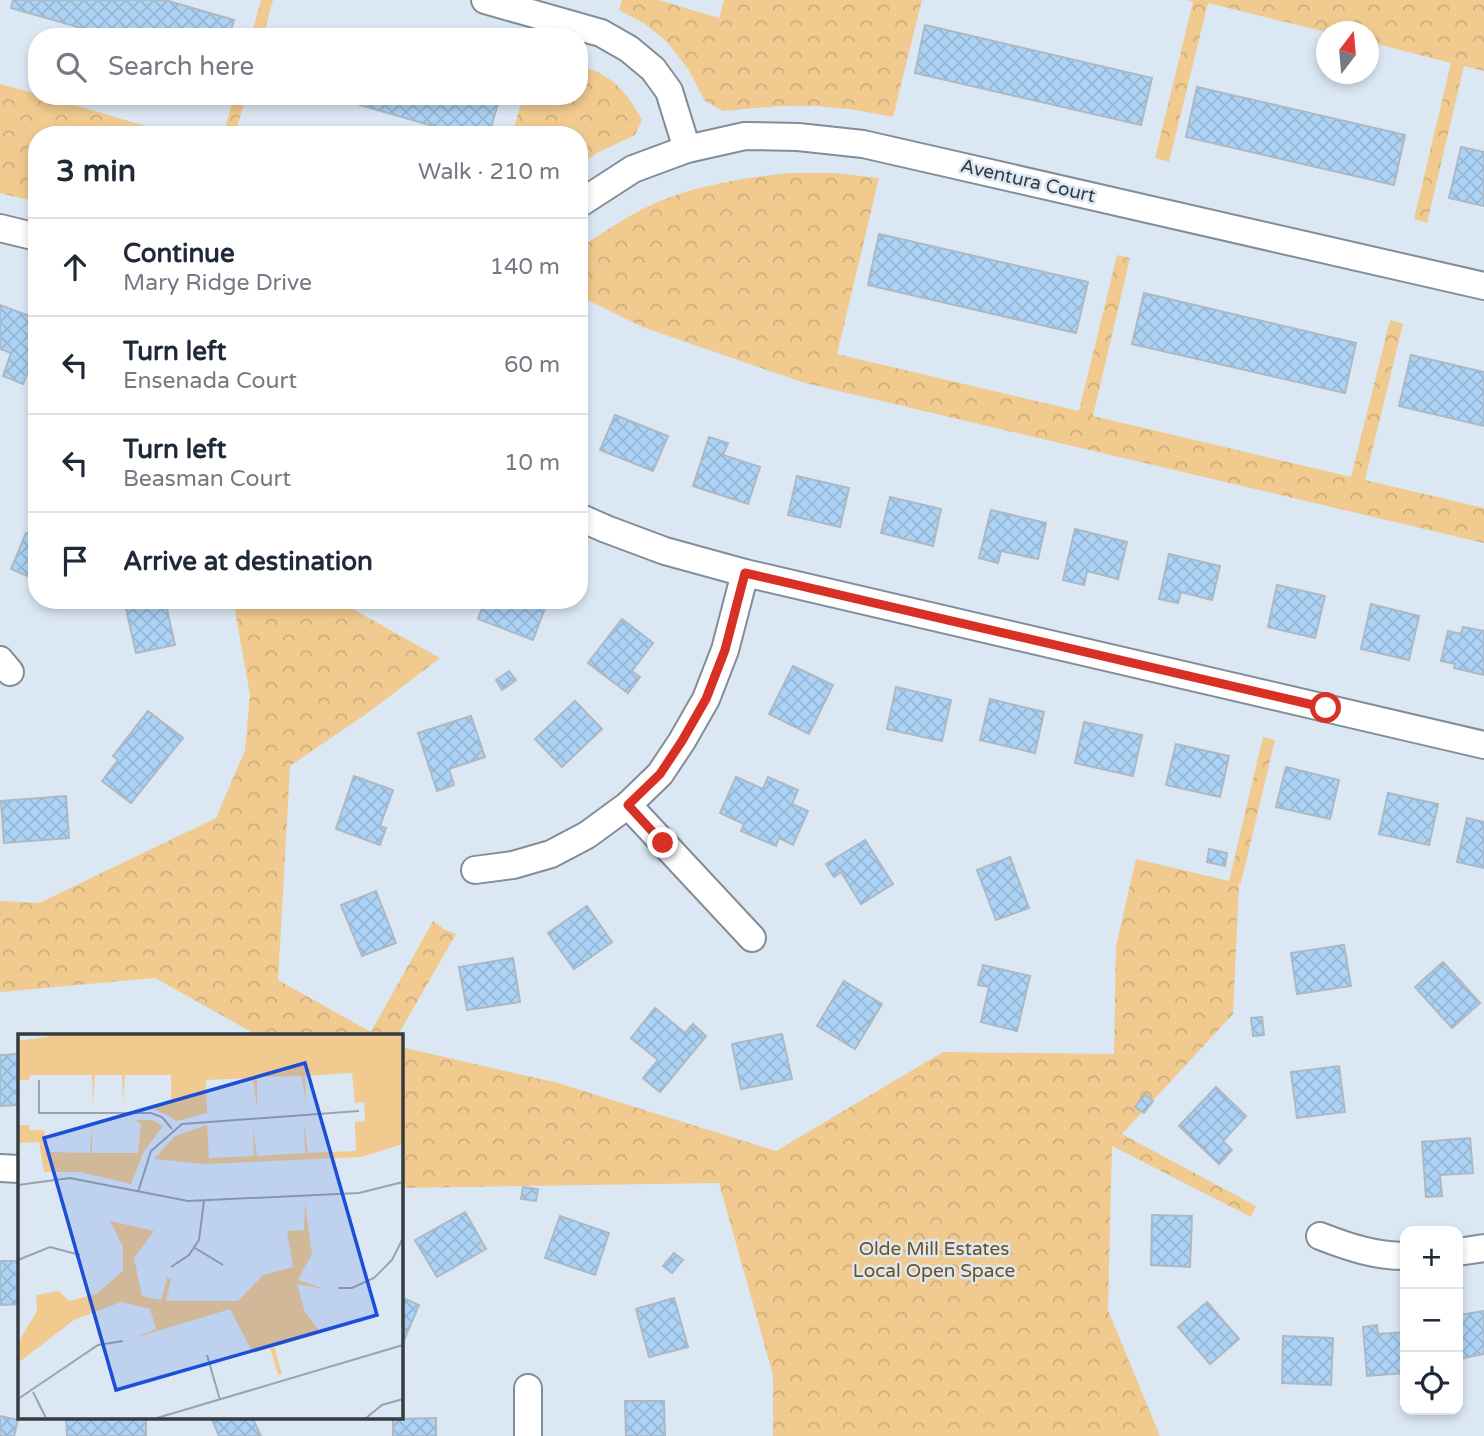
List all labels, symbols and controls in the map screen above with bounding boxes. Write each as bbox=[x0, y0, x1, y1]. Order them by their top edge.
north arrow bbox=[1316, 21, 1379, 84]
search box bbox=[28, 28, 588, 105]
icon: search bbox=[52, 48, 90, 86]
text: Search here bbox=[108, 51, 254, 82]
text: 3 min bbox=[56, 153, 136, 190]
street label: Aventura Court bbox=[958, 155, 1098, 207]
text: Walk · 210 m bbox=[418, 158, 560, 186]
text: Continue bbox=[123, 238, 235, 269]
icon: ahead bbox=[56, 248, 94, 286]
text: 140 m bbox=[490, 253, 560, 281]
text: Mary Ridge Drive bbox=[123, 269, 312, 297]
text: Turn left bbox=[123, 336, 226, 367]
icon: left bbox=[56, 346, 94, 384]
text: 60 m bbox=[504, 351, 560, 379]
text: Ensenada Court bbox=[123, 367, 297, 395]
text: Turn left bbox=[123, 434, 226, 465]
icon: left bbox=[56, 444, 94, 482]
text: 10 m bbox=[504, 449, 560, 477]
text: Beasman Court bbox=[123, 465, 291, 493]
icon: arrive bbox=[56, 542, 94, 580]
text: Arrive at destination bbox=[123, 546, 373, 577]
route start bbox=[1310, 692, 1341, 723]
route end bbox=[647, 827, 678, 858]
inset map bbox=[18, 1034, 402, 1418]
map controls bbox=[1400, 1226, 1463, 1415]
button: + bbox=[1400, 1226, 1463, 1289]
park label: Olde Mill Estates Local Open Space bbox=[853, 1238, 1015, 1282]
button: − bbox=[1400, 1289, 1463, 1352]
button: locate bbox=[1400, 1352, 1463, 1415]

